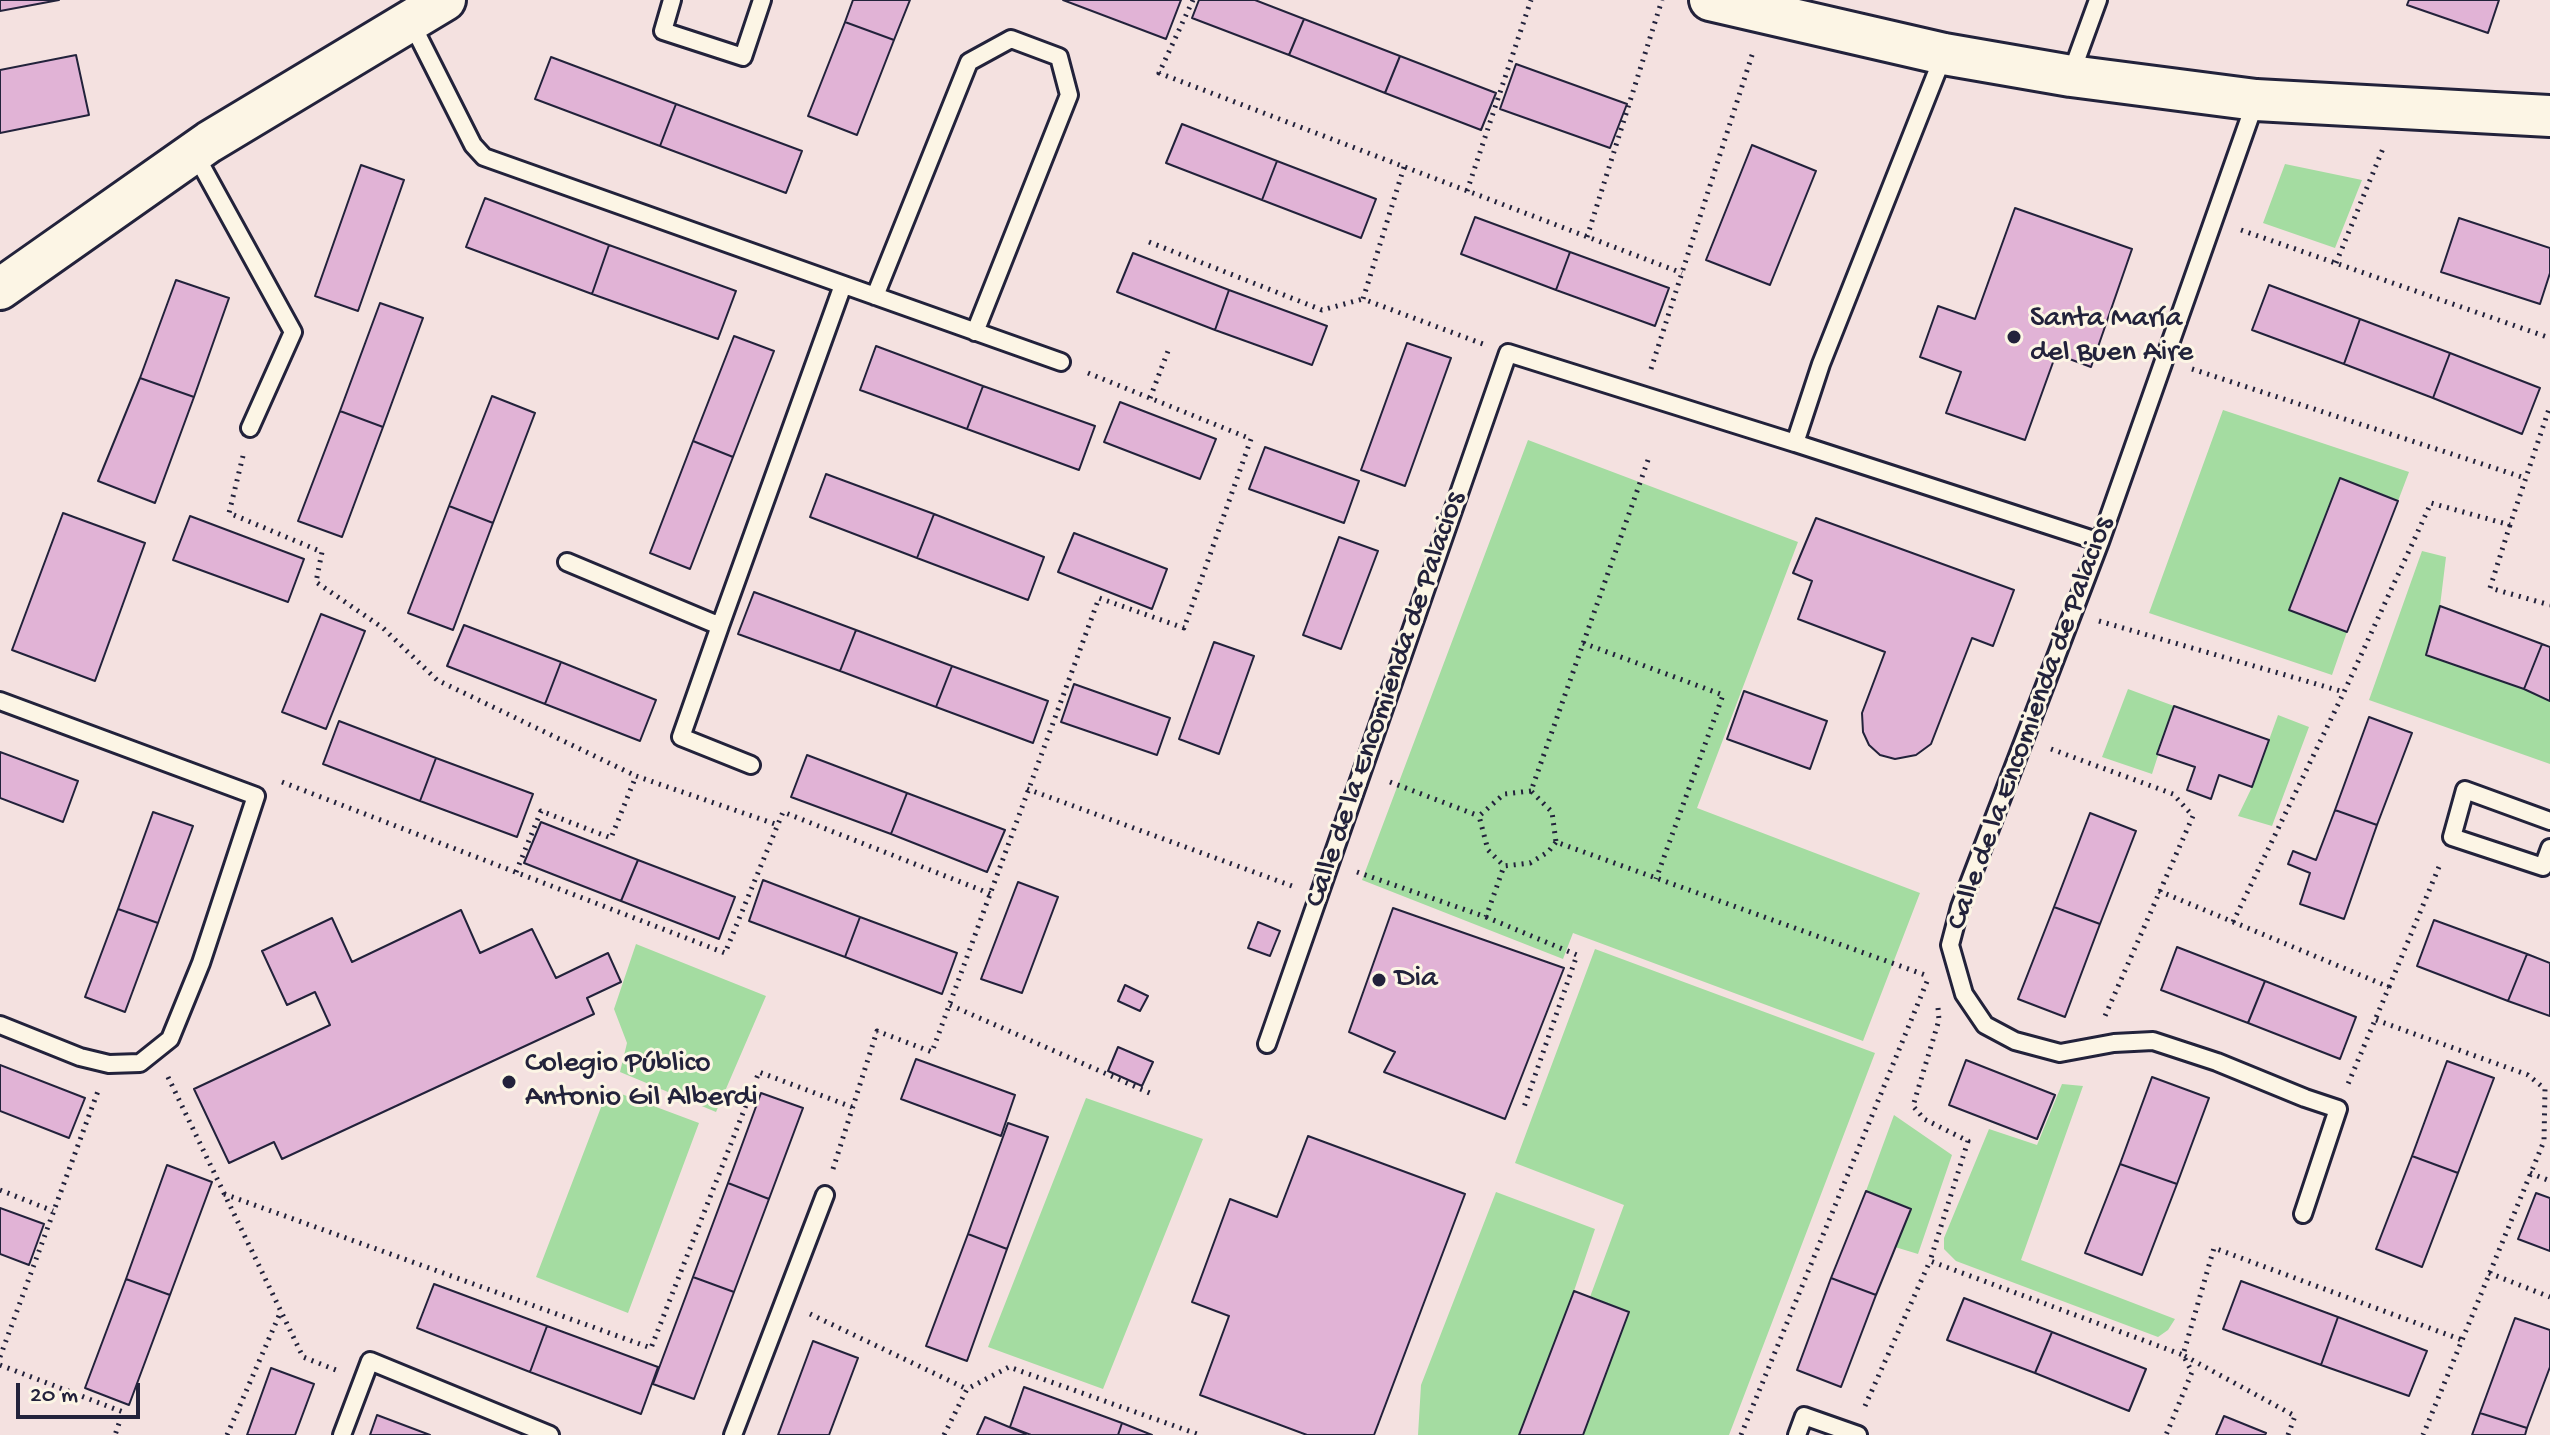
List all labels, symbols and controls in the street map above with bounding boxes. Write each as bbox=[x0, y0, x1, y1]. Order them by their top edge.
place label: Santa María del Buen Aire bbox=[2030, 302, 2193, 372]
marker: Santa María del Buen Aire bbox=[2005, 328, 2023, 346]
street label: Calle de la Encomienda de Palacios bbox=[1299, 488, 1475, 912]
street label: Calle de la Encomienda de Palacios bbox=[1940, 513, 2124, 935]
place label: Dia bbox=[1395, 962, 1438, 998]
marker: Dia bbox=[1370, 971, 1388, 989]
place label: Colegio Público Antonio Gil Alberdi bbox=[525, 1047, 758, 1118]
marker: Colegio Público Antonio Gil Alberdi bbox=[500, 1073, 518, 1091]
scale bar bbox=[20, 1367, 144, 1417]
text: 20 m bbox=[30, 1382, 78, 1411]

